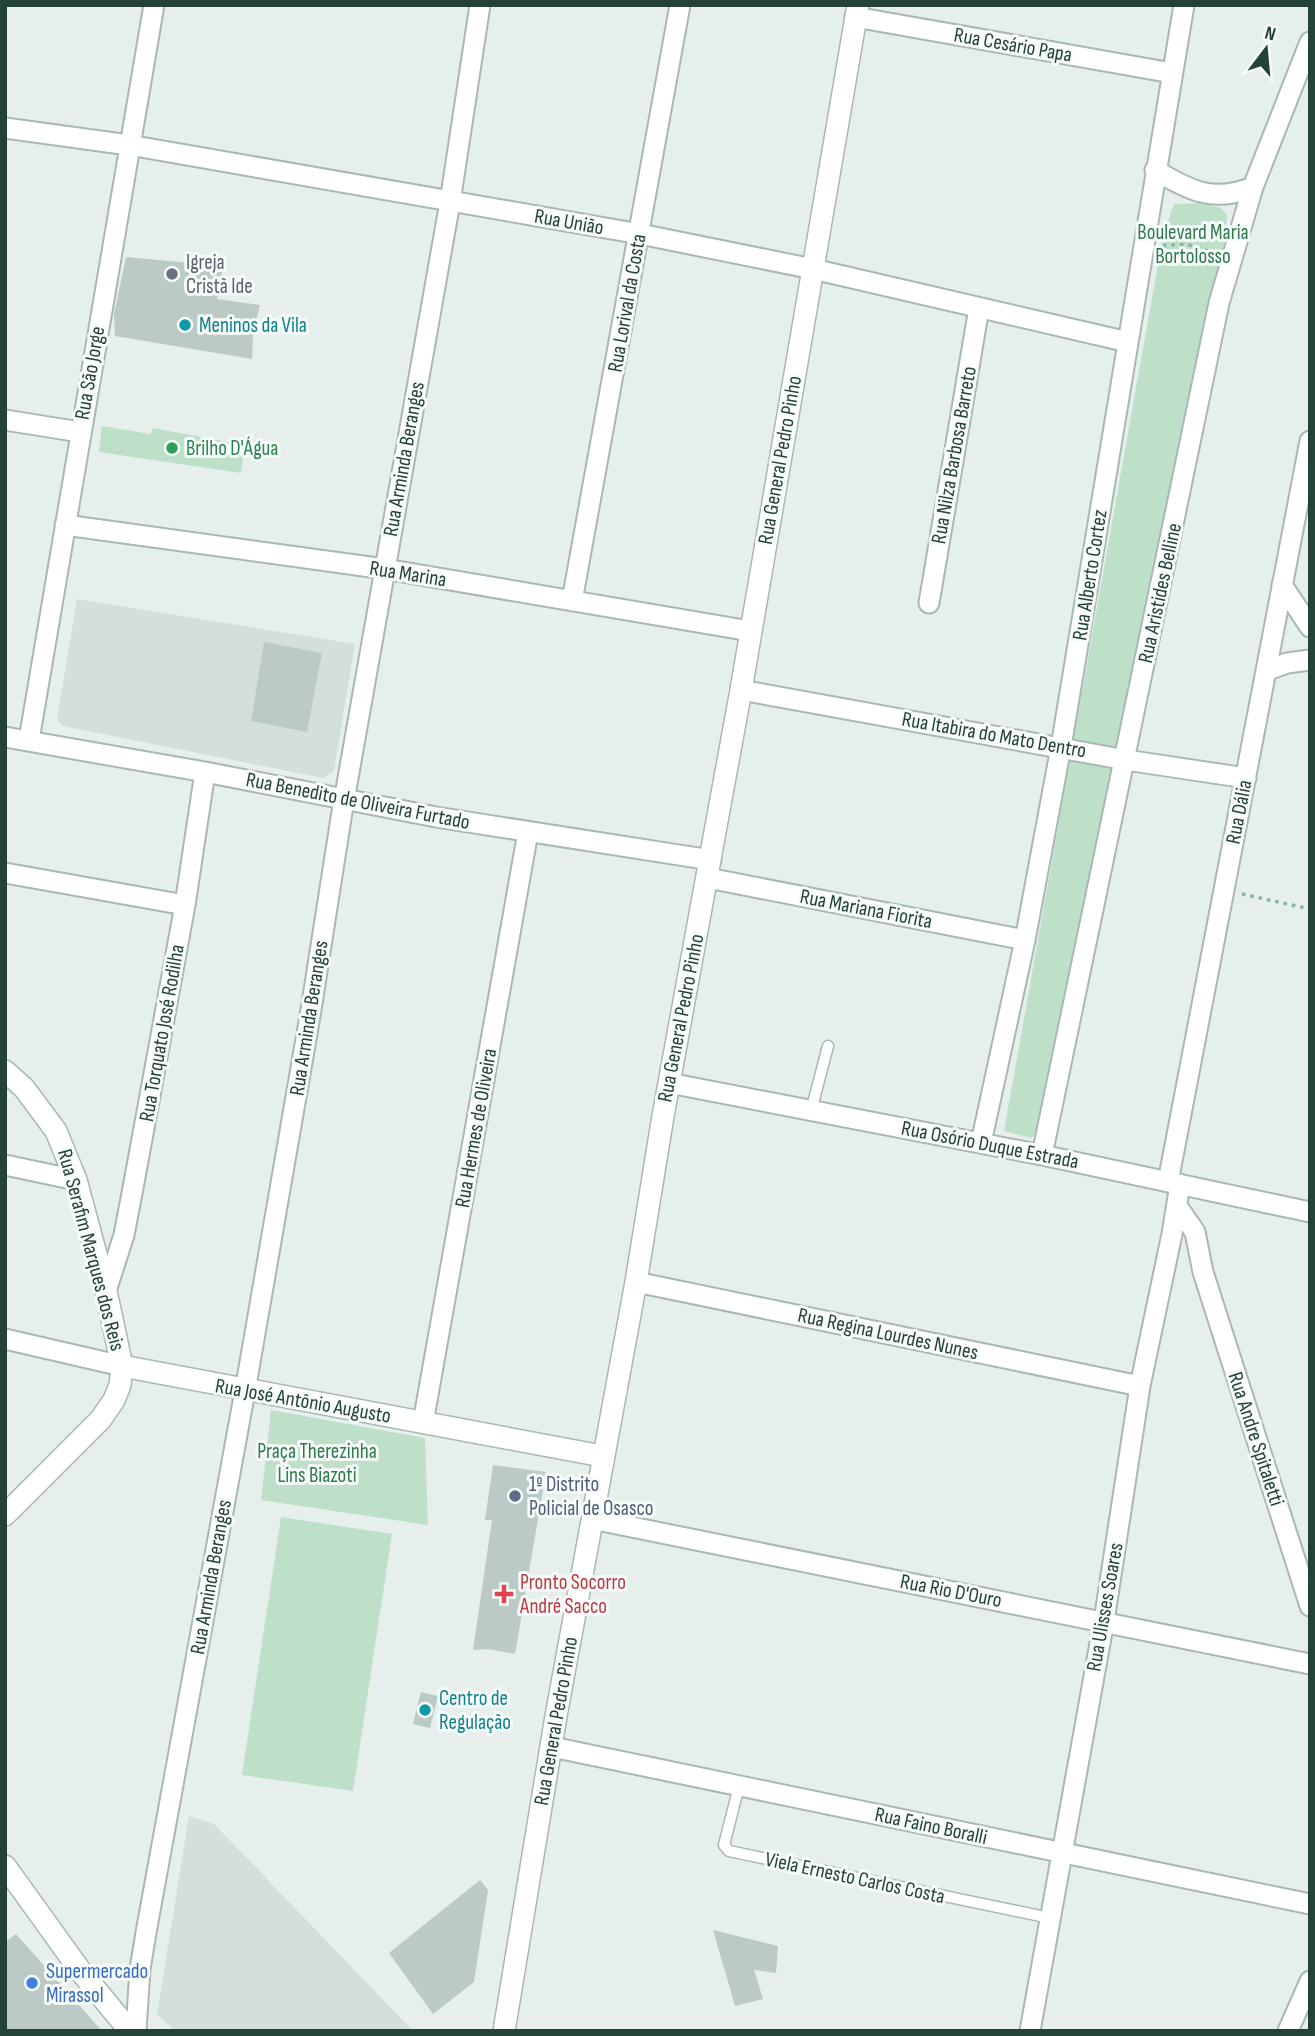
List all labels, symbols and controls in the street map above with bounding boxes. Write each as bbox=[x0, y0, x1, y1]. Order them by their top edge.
north arrow bbox=[1231, 14, 1301, 84]
street label: Rua Cesário Papa bbox=[952, 22, 1074, 68]
text: N bbox=[1262, 22, 1278, 47]
street label: Rua União bbox=[532, 204, 606, 240]
park label: Boulevard Maria Bortolosso bbox=[1137, 220, 1249, 269]
street label: Rua Lorival da Costa bbox=[603, 232, 651, 374]
place label: Igreja Cristã Ide bbox=[186, 250, 253, 299]
marker: Igreja Cristã Ide bbox=[164, 266, 180, 282]
place label: Meninos da Vila bbox=[199, 313, 307, 338]
marker: Meninos da Vila bbox=[177, 317, 193, 333]
street label: Rua São Jorge bbox=[70, 324, 110, 422]
street label: Rua Nilza Barbosa Barreto bbox=[926, 364, 982, 546]
street label: Rua General Pedro Pinho bbox=[753, 374, 807, 546]
street label: Rua Arminda Beranges bbox=[378, 380, 430, 538]
place label: Brilho D'Água bbox=[186, 436, 278, 461]
marker: Brilho D'Água bbox=[164, 440, 180, 456]
street label: Rua Alberto Cortez bbox=[1067, 507, 1113, 642]
street label: Rua Aristides Belline bbox=[1133, 521, 1187, 665]
street label: Rua Marina bbox=[368, 556, 448, 592]
street label: Rua Itabira do Mato Dentro bbox=[900, 706, 1088, 764]
street label: Rua Benedito de Oliveira Furtado bbox=[244, 767, 472, 835]
street label: Rua Dália bbox=[1221, 778, 1257, 846]
street label: Rua Mariana Fiorita bbox=[798, 884, 934, 934]
street label: Rua General Pedro Pinho bbox=[652, 932, 710, 1104]
street label: Rua Arminda Beranges bbox=[284, 939, 334, 1097]
street label: Rua Torquato José Rodilha bbox=[134, 942, 190, 1124]
street label: Rua Hermes de Oliveira bbox=[450, 1047, 502, 1209]
street label: Rua Osório Duque Estrada bbox=[899, 1116, 1081, 1174]
street label: Rua Serafim Marques dos Reis bbox=[52, 1146, 130, 1354]
street label: Rua Regina Lourdes Nunes bbox=[796, 1303, 980, 1365]
street label: Rua Andre Spitaletti bbox=[1223, 1369, 1289, 1509]
street label: Rua José Antônio Augusto bbox=[213, 1373, 393, 1429]
park label: Praça Therezinha Lins Biazoti bbox=[257, 1439, 377, 1488]
place label: 1º Distrito Policial de Osasco bbox=[529, 1472, 653, 1521]
marker: 1º Distrito Policial de Osasco bbox=[507, 1488, 523, 1504]
street label: Rua Arminda Beranges bbox=[185, 1498, 237, 1656]
street label: Rua Ulisses Soares bbox=[1081, 1541, 1129, 1673]
street label: Rua Rio D'Ouro bbox=[898, 1569, 1004, 1613]
place label: Pronto Socorro André Sacco bbox=[519, 1570, 626, 1619]
marker: Pronto Socorro André Sacco bbox=[494, 1584, 514, 1604]
street label: Rua General Pedro Pinho bbox=[529, 1635, 583, 1807]
place label: Centro de Regulação bbox=[439, 1686, 511, 1735]
marker: Centro de Regulação bbox=[417, 1702, 433, 1718]
street label: Rua Faino Boralli bbox=[872, 1802, 990, 1850]
street label: Viela Ernesto Carlos Costa bbox=[763, 1847, 947, 1909]
place label: Supermercado Mirassol bbox=[46, 1959, 148, 2008]
marker: Supermercado Mirassol bbox=[24, 1975, 40, 1991]

